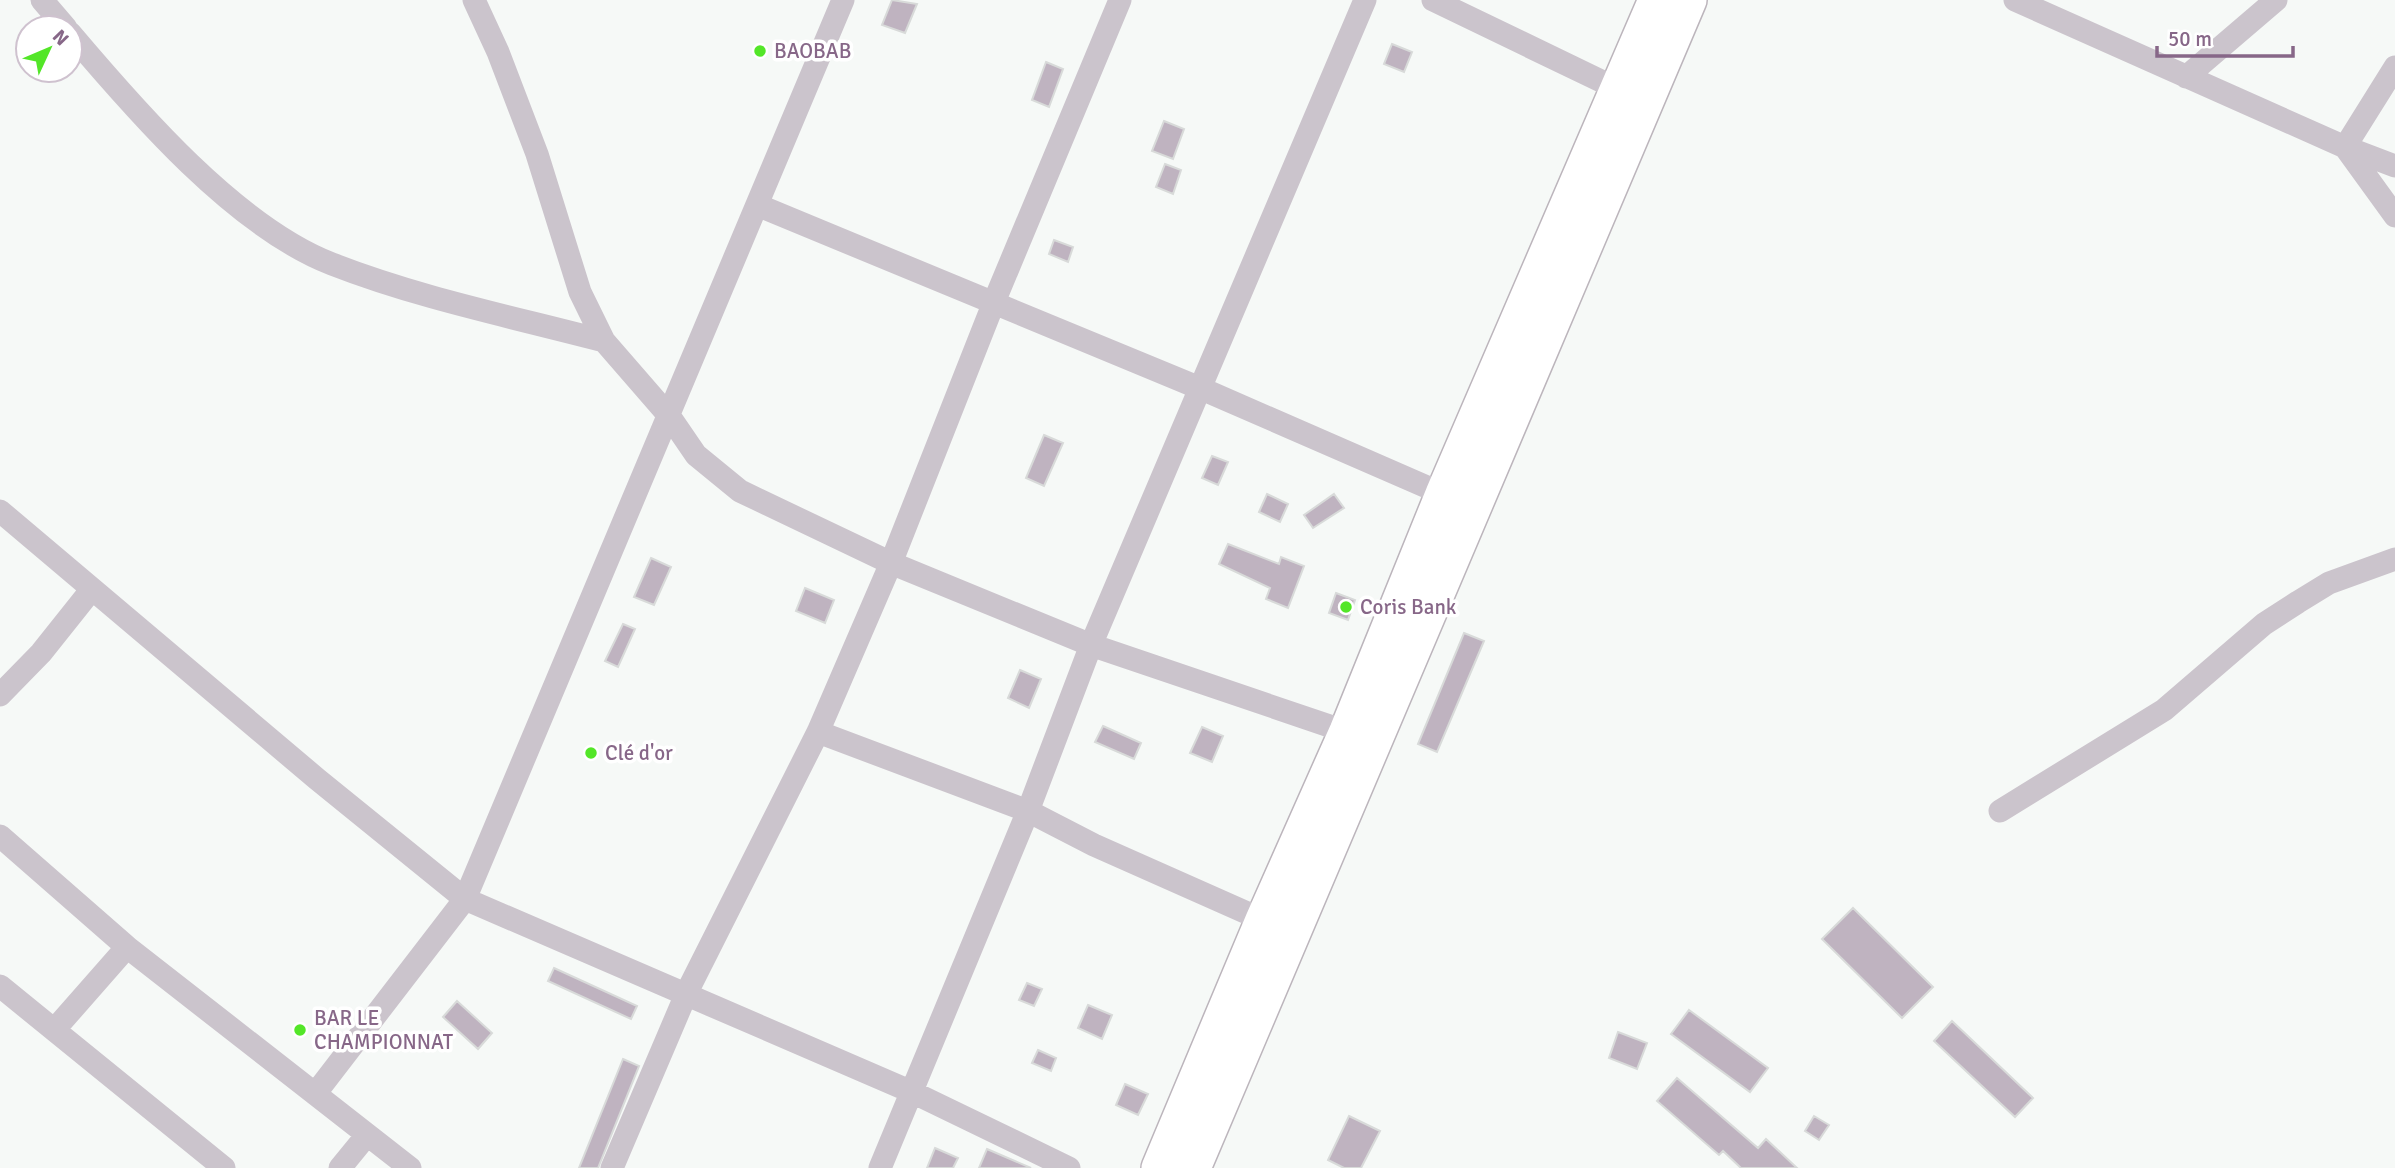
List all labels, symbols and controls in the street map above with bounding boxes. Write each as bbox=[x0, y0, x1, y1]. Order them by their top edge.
north arrow bbox=[14, 14, 84, 84]
scale bar bbox=[2157, 14, 2294, 58]
text: N bbox=[47, 25, 74, 51]
text: 50 m bbox=[2168, 26, 2212, 52]
place label: BAOBAB bbox=[774, 38, 851, 64]
marker: BAOBAB bbox=[752, 43, 768, 59]
place label: Coris Bank bbox=[1360, 594, 1457, 620]
marker: Coris Bank bbox=[1338, 599, 1354, 615]
place label: Clé d'or bbox=[605, 740, 673, 766]
marker: Clé d'or bbox=[583, 745, 599, 761]
place label: BAR LE CHAMPIONNAT bbox=[314, 1005, 454, 1055]
marker: BAR LE CHAMPIONNAT bbox=[292, 1022, 308, 1038]

